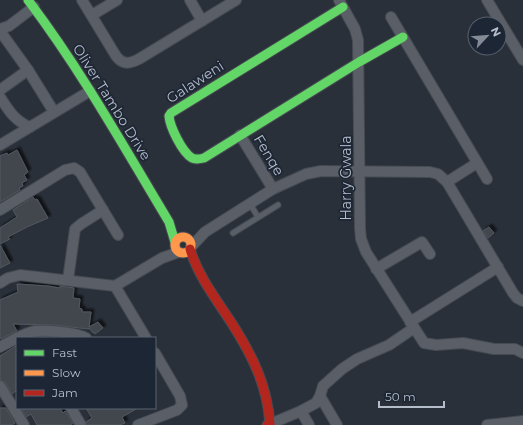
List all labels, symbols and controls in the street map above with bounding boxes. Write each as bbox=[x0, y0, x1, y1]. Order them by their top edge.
north arrow bbox=[467, 16, 507, 56]
text: N bbox=[488, 25, 504, 39]
street label: Oliver Tambo Drive bbox=[69, 41, 155, 163]
street label: Galaweni bbox=[163, 57, 227, 107]
street label: Fenqe bbox=[250, 131, 288, 179]
street label: Harry Gwala bbox=[337, 135, 355, 221]
legend bbox=[16, 337, 156, 409]
text: Fast bbox=[52, 345, 77, 360]
text: Slow bbox=[52, 365, 81, 380]
scale bar bbox=[379, 383, 444, 409]
text: Jam bbox=[51, 385, 78, 400]
text: 50 m bbox=[385, 389, 416, 404]

